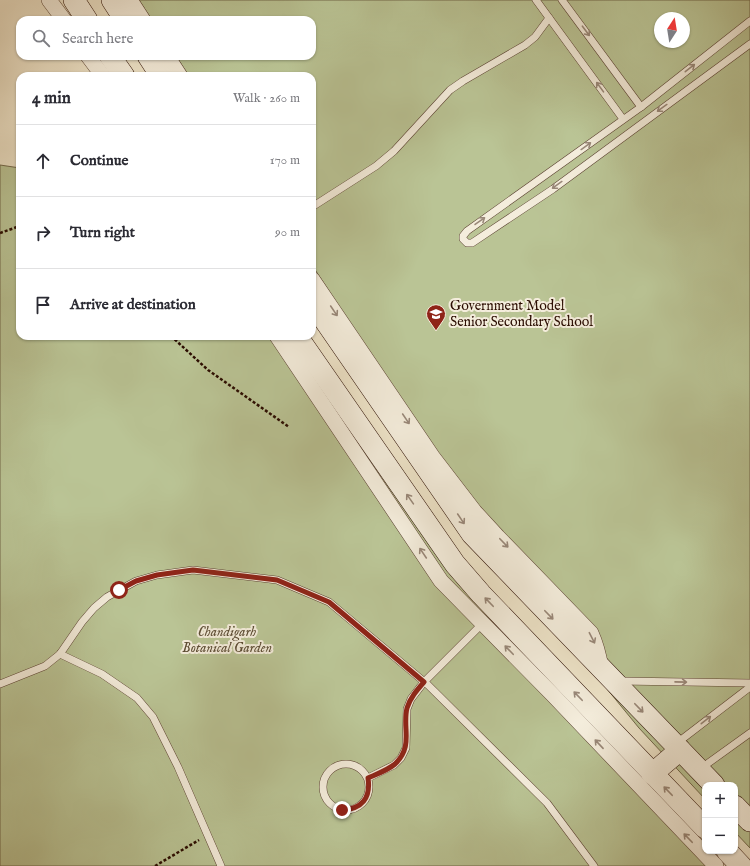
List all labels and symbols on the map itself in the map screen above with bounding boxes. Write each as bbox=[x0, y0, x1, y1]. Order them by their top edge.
north arrow bbox=[654, 12, 690, 48]
one-way arrow bbox=[581, 26, 590, 37]
one-way arrow bbox=[685, 64, 696, 72]
one-way arrow bbox=[596, 82, 604, 93]
one-way arrow bbox=[657, 104, 668, 112]
one-way arrow bbox=[580, 141, 591, 150]
one-way arrow bbox=[552, 181, 563, 189]
one-way arrow bbox=[474, 217, 485, 225]
place label: Government Model Senior Secondary School bbox=[450, 297, 593, 331]
school or university icon: Government Model Senior Secondary School bbox=[425, 303, 447, 331]
one-way arrow bbox=[330, 305, 338, 316]
one-way arrow bbox=[402, 413, 411, 424]
one-way arrow bbox=[405, 494, 414, 505]
one-way arrow bbox=[457, 513, 465, 524]
one-way arrow bbox=[499, 538, 509, 548]
one-way arrow bbox=[419, 548, 427, 559]
route start bbox=[110, 581, 128, 599]
one-way arrow bbox=[484, 597, 494, 607]
one-way arrow bbox=[544, 610, 553, 620]
park label: Chandigarh Botanical Garden bbox=[182, 623, 272, 657]
one-way arrow bbox=[589, 631, 596, 643]
one-way arrow bbox=[504, 645, 514, 655]
one-way arrow bbox=[674, 678, 687, 686]
one-way arrow bbox=[574, 692, 583, 702]
one-way arrow bbox=[635, 703, 644, 713]
one-way arrow bbox=[700, 716, 711, 725]
one-way arrow bbox=[594, 739, 603, 749]
one-way arrow bbox=[664, 786, 673, 796]
route end bbox=[333, 801, 351, 819]
one-way arrow bbox=[683, 833, 693, 843]

